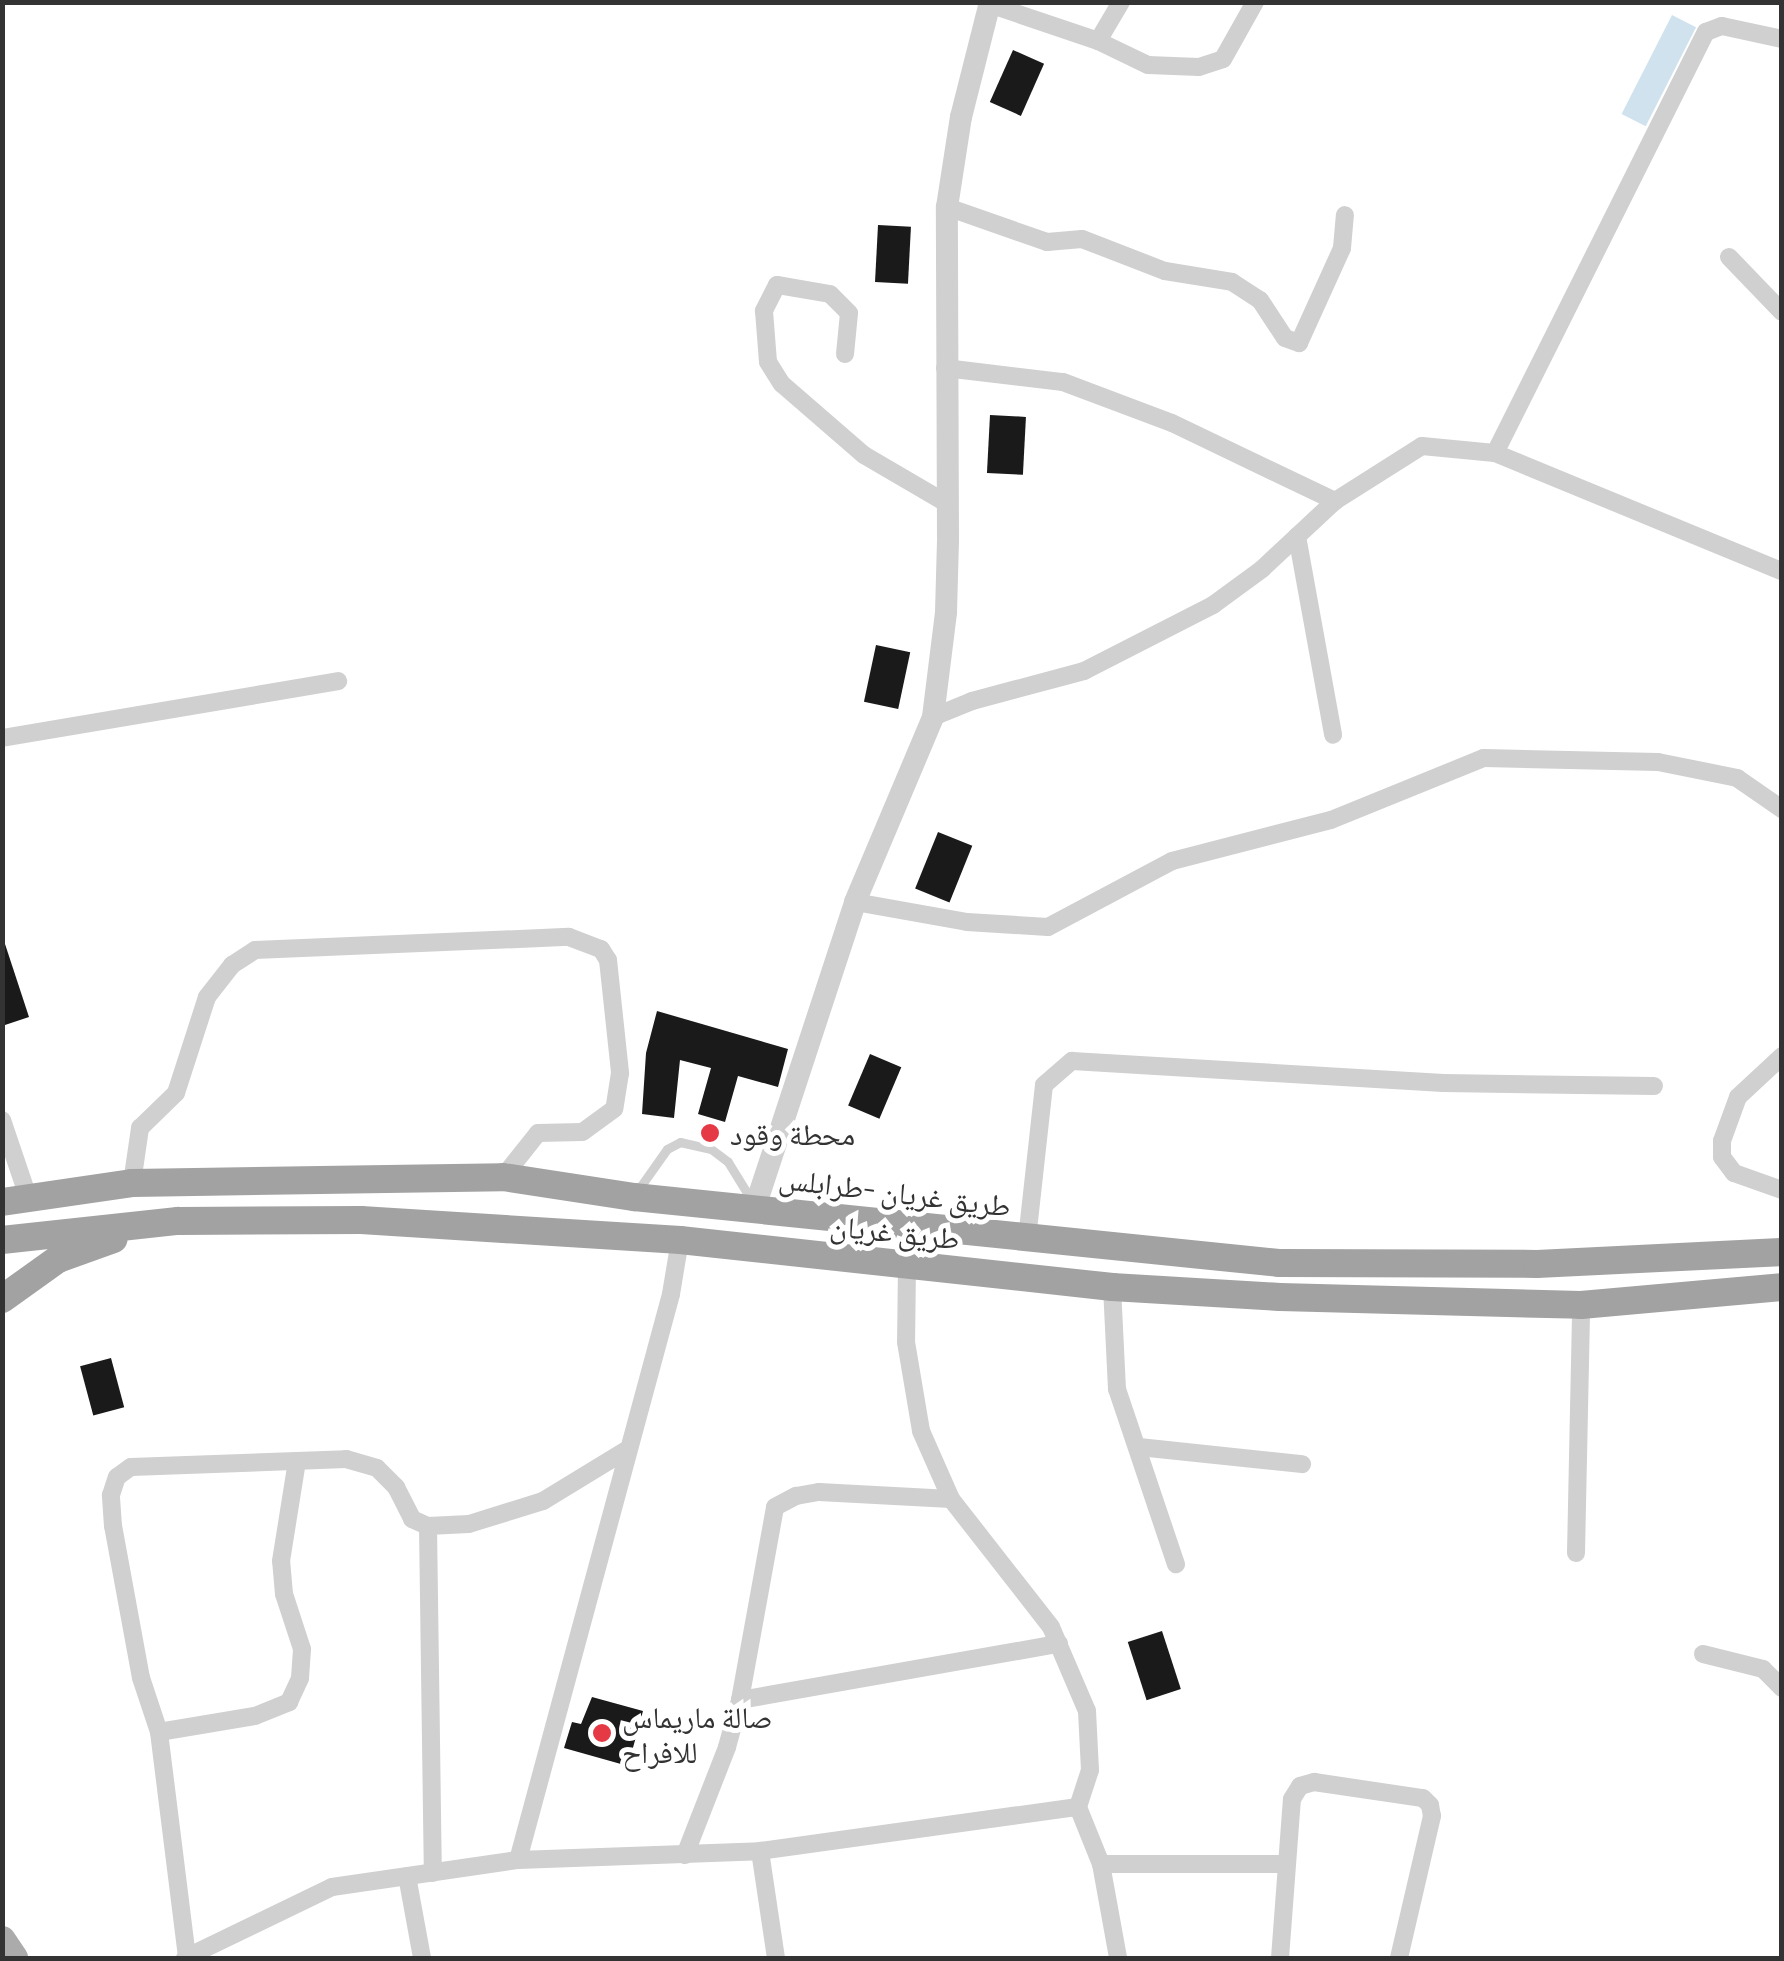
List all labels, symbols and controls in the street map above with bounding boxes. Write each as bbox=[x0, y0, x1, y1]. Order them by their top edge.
place label: محطة وقود bbox=[730, 1115, 855, 1151]
marker: محطة وقود bbox=[699, 1122, 721, 1144]
street label: طريق غريان -طرابلس bbox=[777, 1159, 1013, 1223]
street label: طريق غريان bbox=[828, 1206, 962, 1256]
place label: صالة ماريماس للافراح bbox=[622, 1698, 773, 1768]
marker: صالة ماريماس للافراح bbox=[591, 1722, 613, 1744]

